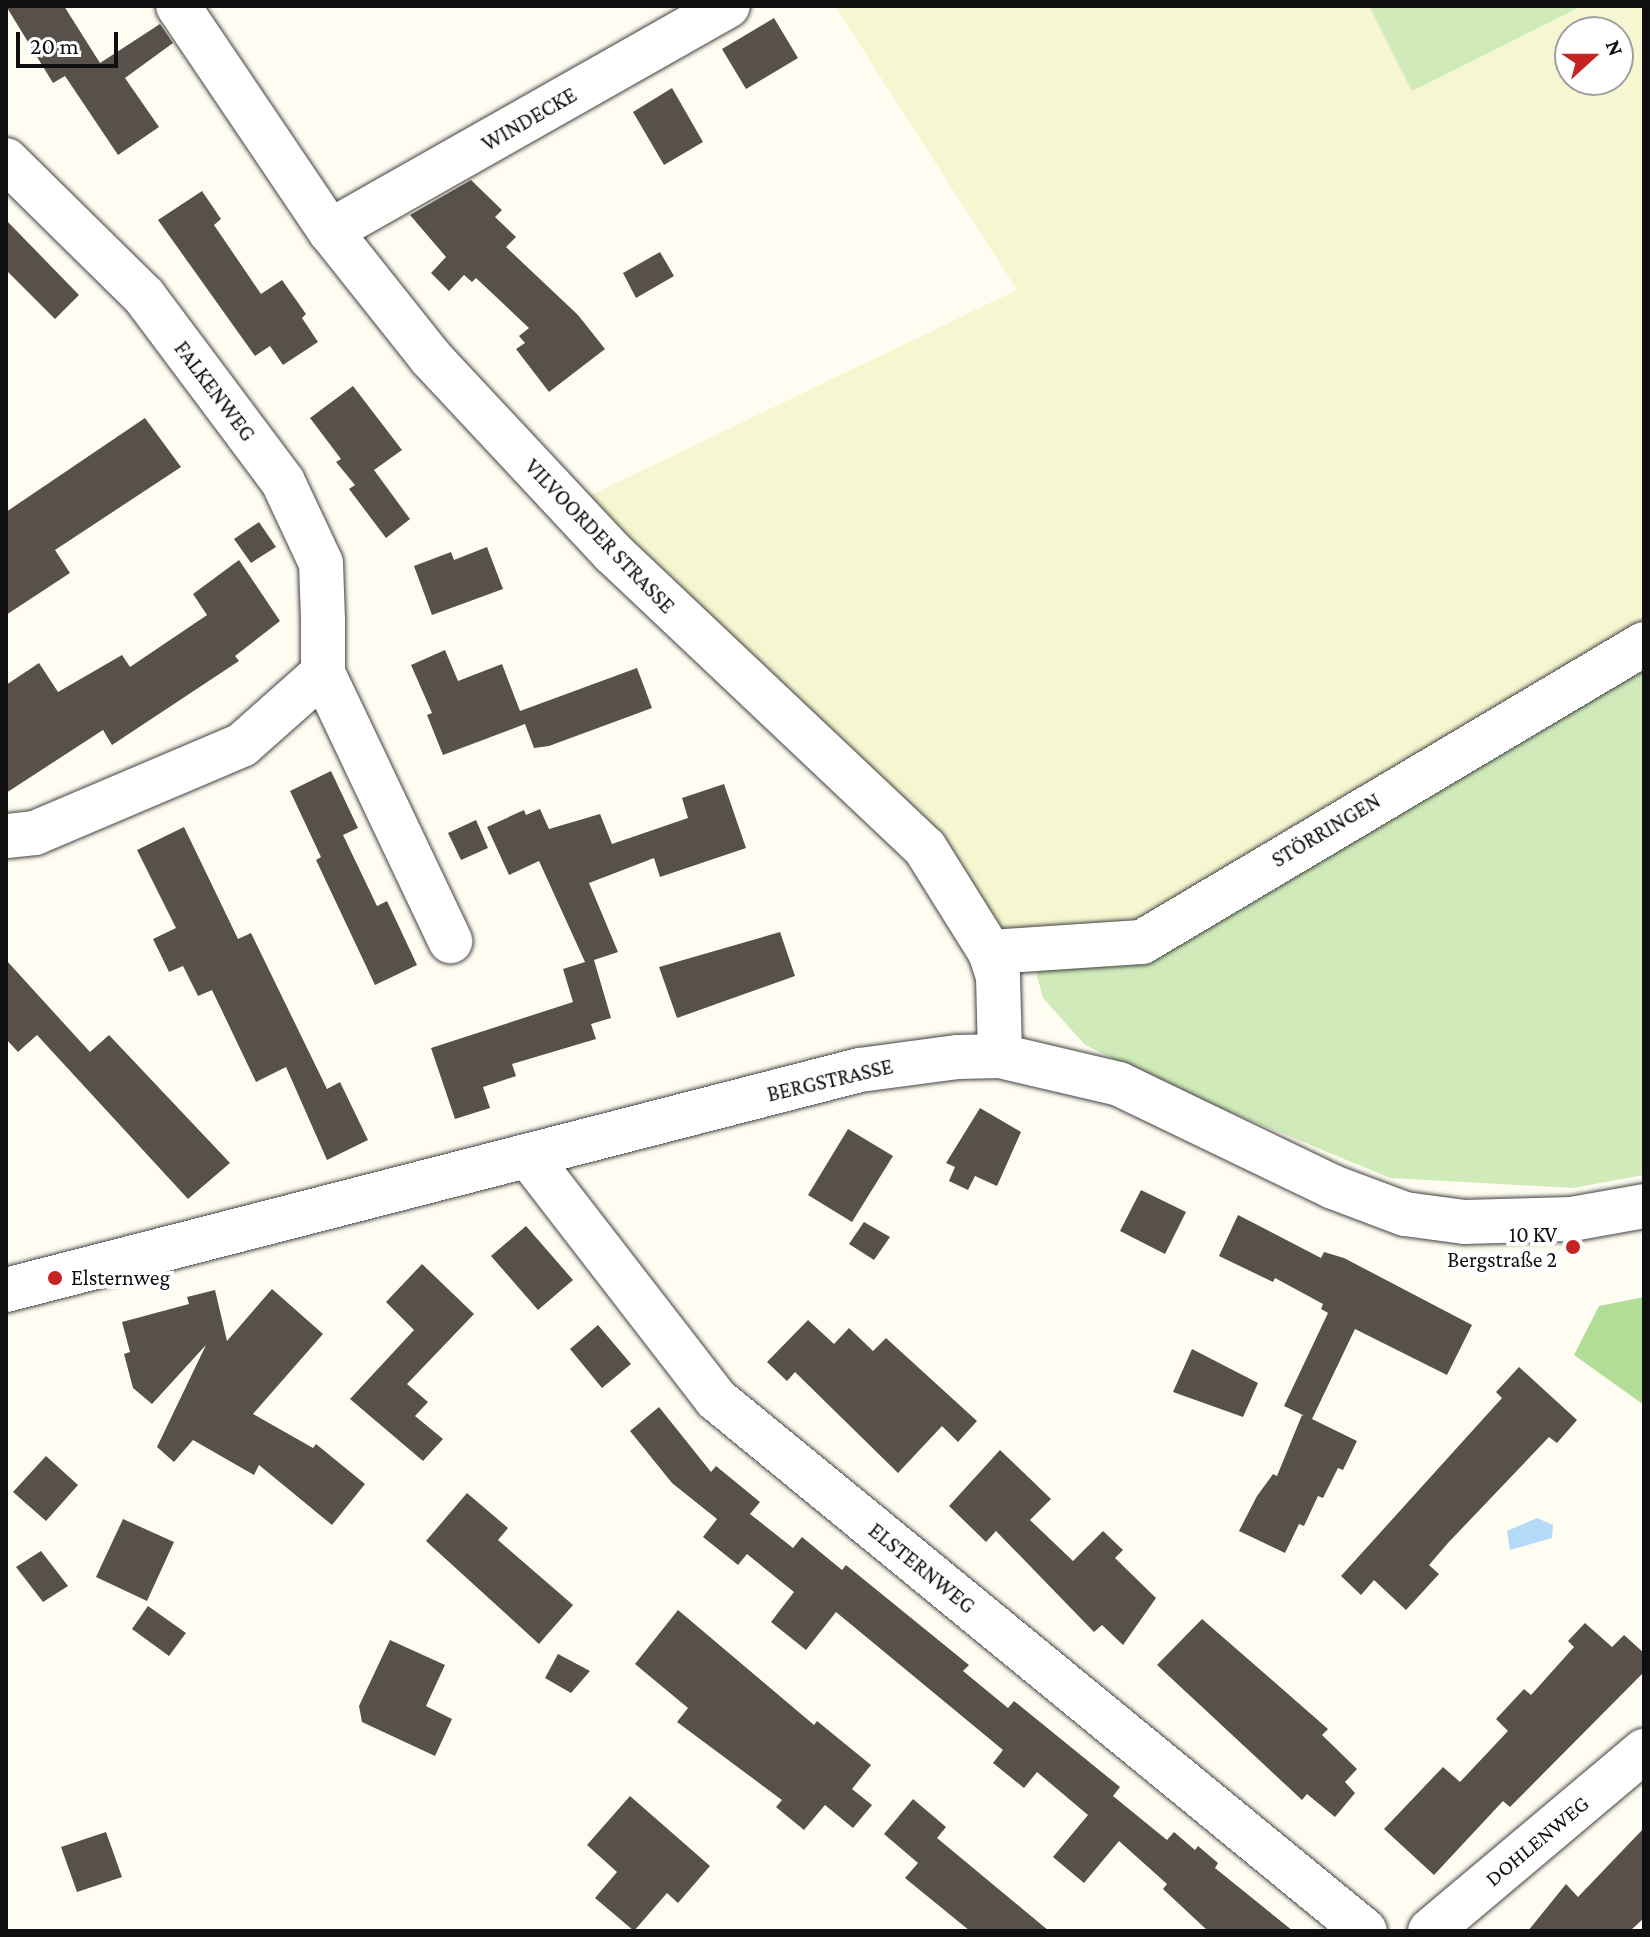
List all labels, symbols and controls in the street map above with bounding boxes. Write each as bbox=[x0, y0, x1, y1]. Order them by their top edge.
scale bar bbox=[20, 16, 122, 66]
north arrow bbox=[1554, 16, 1634, 96]
text: 20 m bbox=[30, 32, 79, 59]
text: N bbox=[1601, 36, 1629, 59]
street label: WINDECKE bbox=[477, 81, 581, 157]
street label: FALKENWEG bbox=[169, 336, 261, 446]
street label: VILVOORDER STRASSE bbox=[519, 453, 681, 619]
street label: STÖRRINGEN bbox=[1267, 787, 1385, 873]
street label: BERGSTRASSE bbox=[764, 1053, 896, 1107]
place label: 10 KV Bergstraße 2 bbox=[1447, 1221, 1557, 1272]
marker: 10 KV Bergstraße 2 bbox=[1564, 1238, 1582, 1256]
place label: Elsternweg bbox=[71, 1265, 170, 1291]
marker: Elsternweg bbox=[46, 1269, 64, 1287]
street label: ELSTERNWEG bbox=[863, 1517, 981, 1619]
street label: DOHLENWEG bbox=[1480, 1790, 1594, 1892]

